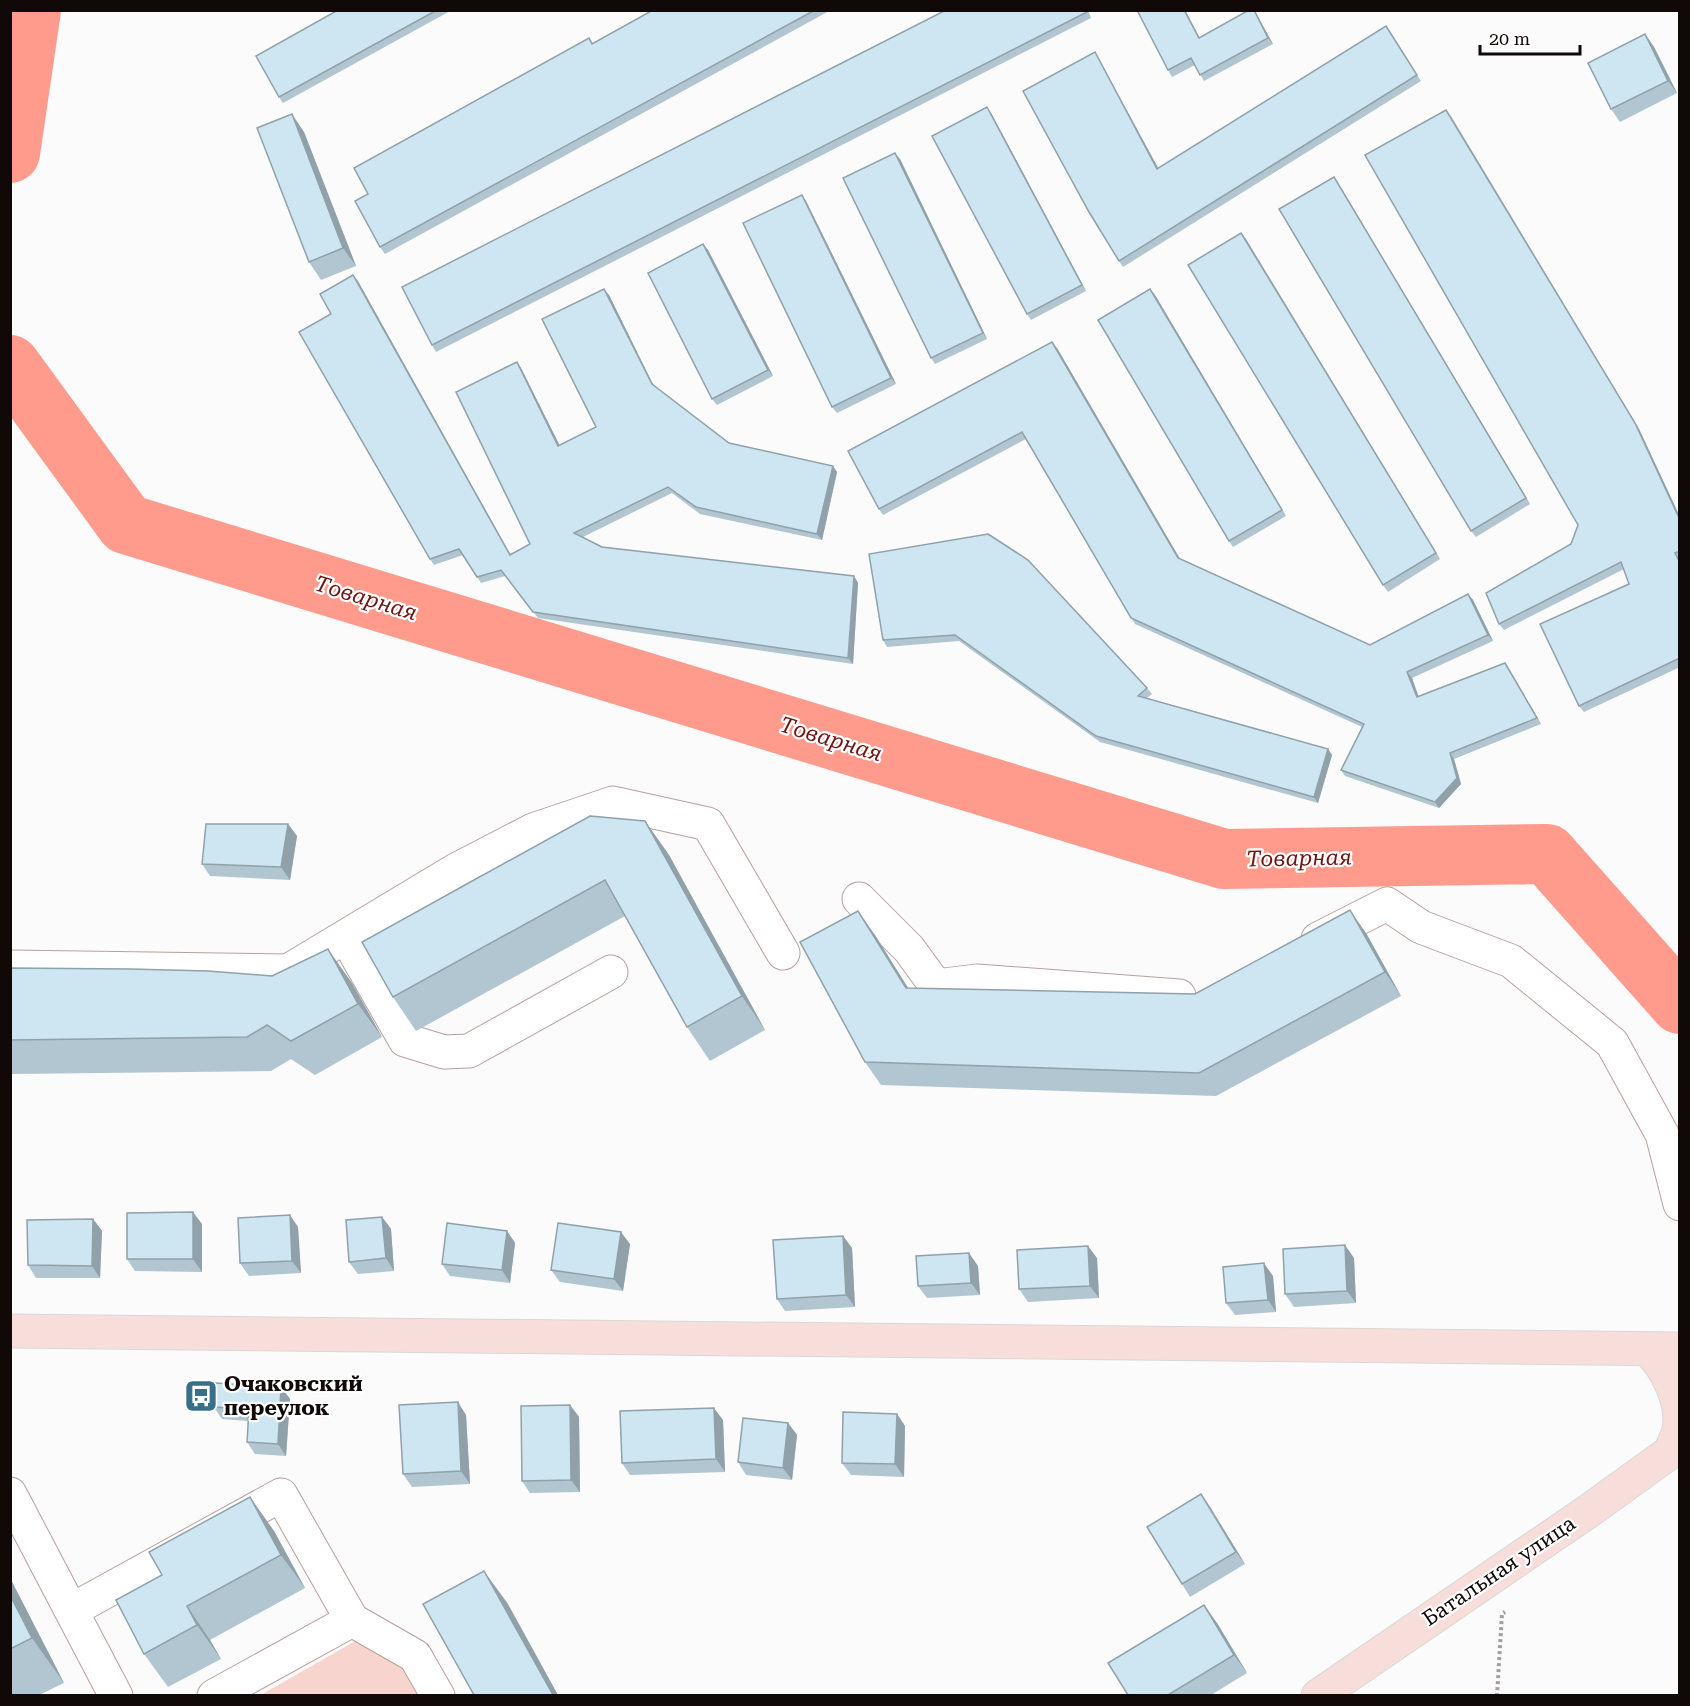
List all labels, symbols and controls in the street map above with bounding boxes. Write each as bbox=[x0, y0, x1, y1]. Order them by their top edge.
scale bar bbox=[1480, 18, 1580, 56]
text: 20 m bbox=[1489, 28, 1530, 49]
water label: Товарная bbox=[312, 571, 420, 625]
water label: Товарная bbox=[777, 712, 885, 766]
water label: Товарная bbox=[1246, 845, 1352, 871]
place label: Очаковский переулок bbox=[224, 1372, 363, 1420]
bus stop icon: Очаковский переулок bbox=[183, 1378, 219, 1414]
street label: Батальная улица bbox=[1418, 1511, 1580, 1631]

